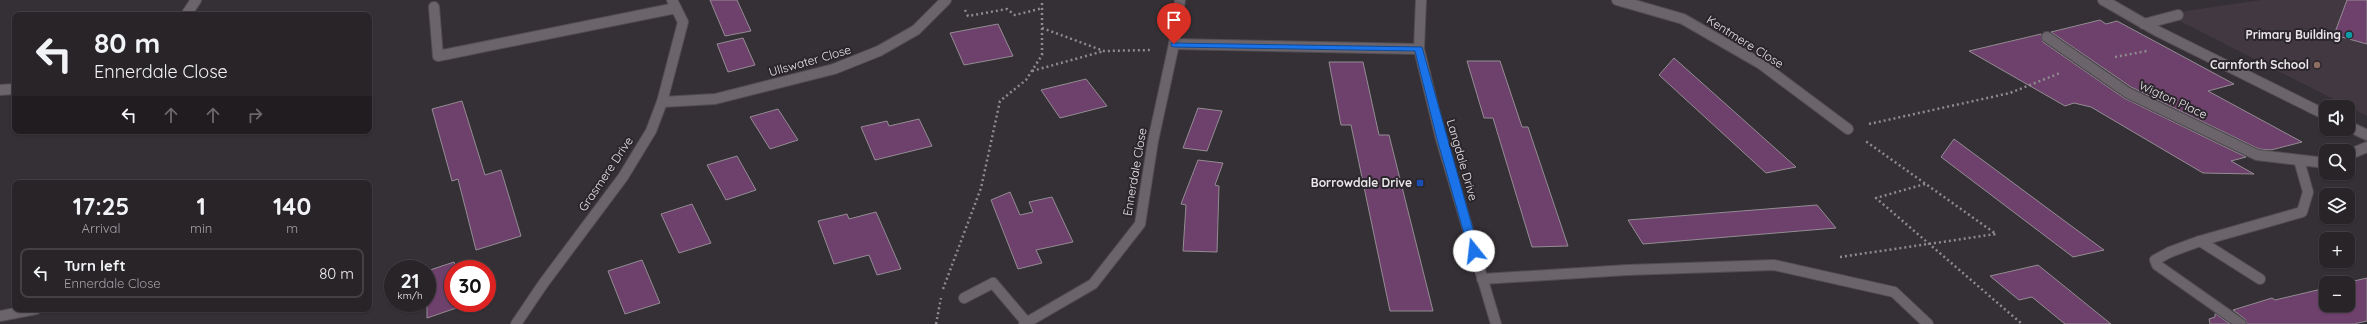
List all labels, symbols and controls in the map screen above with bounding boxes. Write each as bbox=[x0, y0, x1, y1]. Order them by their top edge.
pin bbox=[1157, 3, 1191, 44]
icon: arrive bbox=[1163, 9, 1185, 31]
street label: Kentmere Close bbox=[1704, 12, 1787, 71]
text: 80 m bbox=[94, 25, 160, 60]
place label: Primary Building bbox=[2245, 27, 2341, 42]
icon: left bbox=[28, 28, 80, 80]
marker: Primary Building bbox=[2344, 30, 2354, 40]
street label: Ullswater Close bbox=[767, 42, 853, 79]
place label: Carnforth School bbox=[2210, 57, 2309, 72]
text: Ennerdale Close bbox=[94, 60, 228, 83]
marker: Carnforth School bbox=[2312, 60, 2322, 70]
street label: Wigton Place bbox=[2137, 77, 2210, 122]
map controls bbox=[2319, 100, 2355, 312]
button: sound bbox=[2319, 100, 2355, 136]
icon: left bbox=[118, 104, 140, 126]
icon: ahead bbox=[160, 104, 182, 126]
icon: ahead bbox=[202, 104, 224, 126]
icon: right bbox=[244, 104, 266, 126]
street label: Langdale Drive bbox=[1444, 117, 1481, 202]
street label: Ennerdale Close bbox=[1119, 126, 1150, 217]
street label: Grasmere Drive bbox=[575, 133, 636, 214]
button: search bbox=[2319, 144, 2355, 180]
place label: Borrowdale Drive bbox=[1311, 175, 1412, 190]
marker: Borrowdale Drive bbox=[1415, 178, 1425, 188]
button: layers bbox=[2319, 188, 2355, 224]
text: 17:25 bbox=[73, 191, 129, 221]
text: 1 bbox=[196, 191, 206, 221]
text: 140 bbox=[273, 191, 311, 221]
text: Arrival bbox=[82, 220, 121, 236]
text: min bbox=[190, 220, 212, 236]
text: m bbox=[286, 220, 298, 236]
position arrow bbox=[1453, 230, 1495, 272]
button: + bbox=[2319, 232, 2355, 268]
text: Turn left bbox=[64, 256, 126, 275]
speed limit sign: 30 bbox=[444, 260, 496, 312]
icon: left bbox=[30, 262, 52, 284]
text: 80 m bbox=[319, 264, 354, 283]
text: 21 bbox=[400, 268, 420, 293]
text: Ennerdale Close bbox=[64, 275, 161, 291]
button: − bbox=[2319, 276, 2355, 312]
text: km/h bbox=[397, 289, 423, 302]

